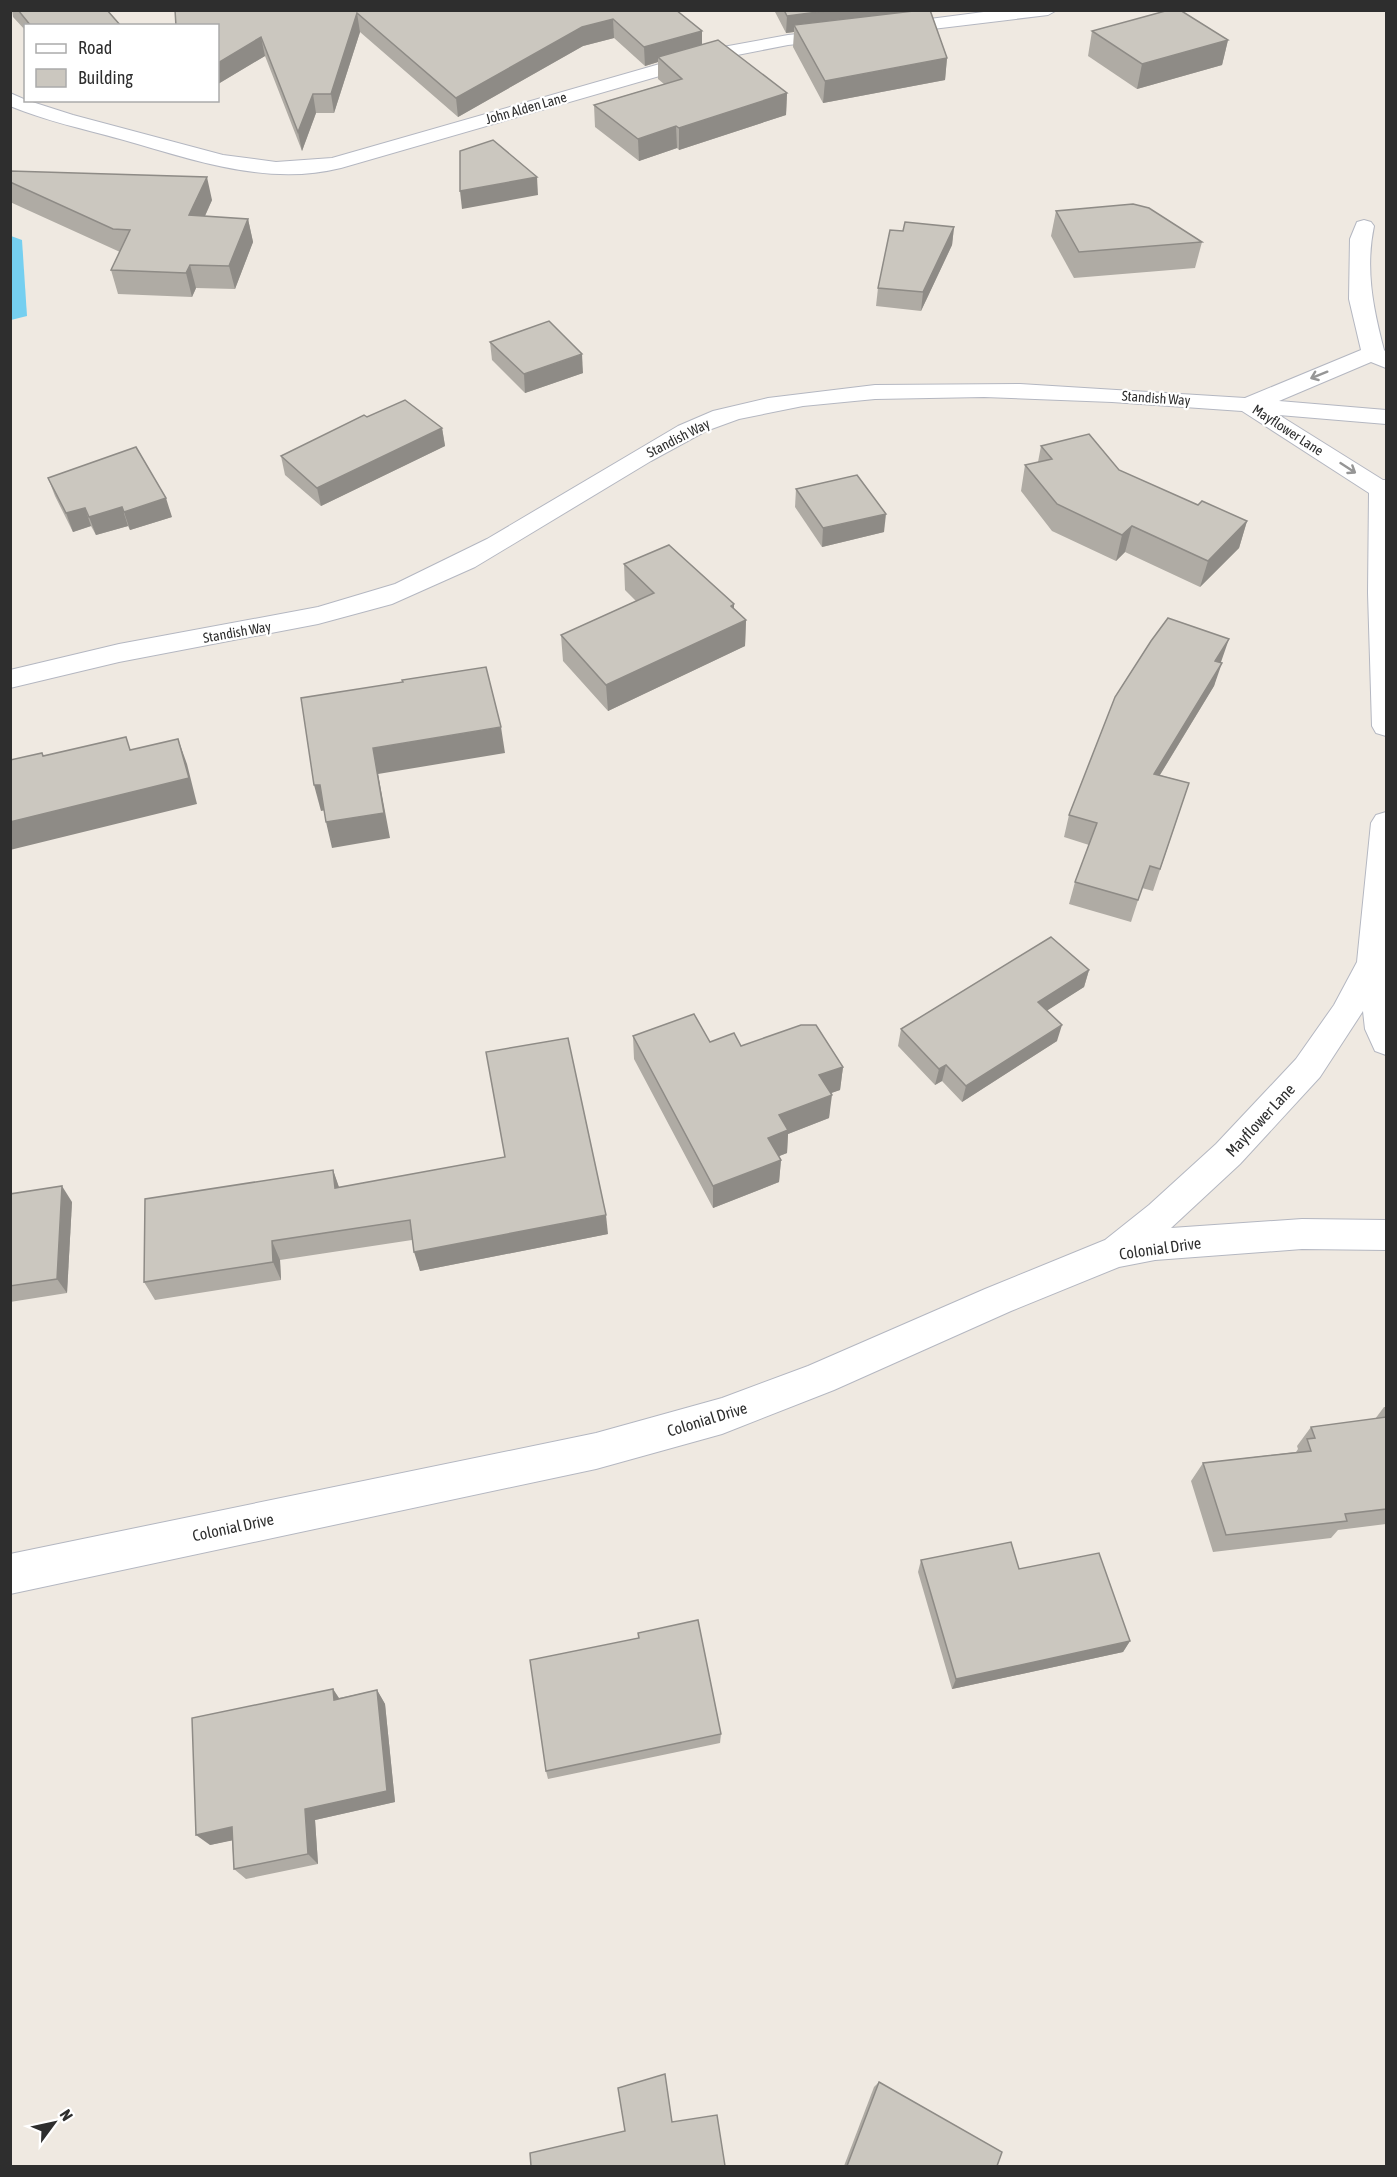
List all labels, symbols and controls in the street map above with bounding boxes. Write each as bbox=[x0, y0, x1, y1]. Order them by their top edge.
legend bbox=[24, 24, 219, 102]
text: Road bbox=[78, 37, 112, 58]
text: Building bbox=[78, 67, 133, 88]
street label: John Alden Lane bbox=[484, 89, 568, 127]
one-way arrow bbox=[1311, 370, 1329, 381]
street label: Standish Way bbox=[1121, 388, 1191, 408]
street label: Mayflower Lane bbox=[1250, 401, 1326, 459]
street label: Standish Way bbox=[644, 415, 712, 461]
one-way arrow bbox=[1339, 463, 1356, 475]
street label: Standish Way bbox=[202, 618, 272, 646]
street label: Mayflower Lane bbox=[1222, 1080, 1299, 1161]
street label: Colonial Drive bbox=[1118, 1233, 1202, 1263]
street label: Colonial Drive bbox=[665, 1398, 749, 1440]
street label: Colonial Drive bbox=[191, 1510, 275, 1544]
north arrow bbox=[24, 2093, 84, 2153]
text: N bbox=[56, 2106, 77, 2124]

